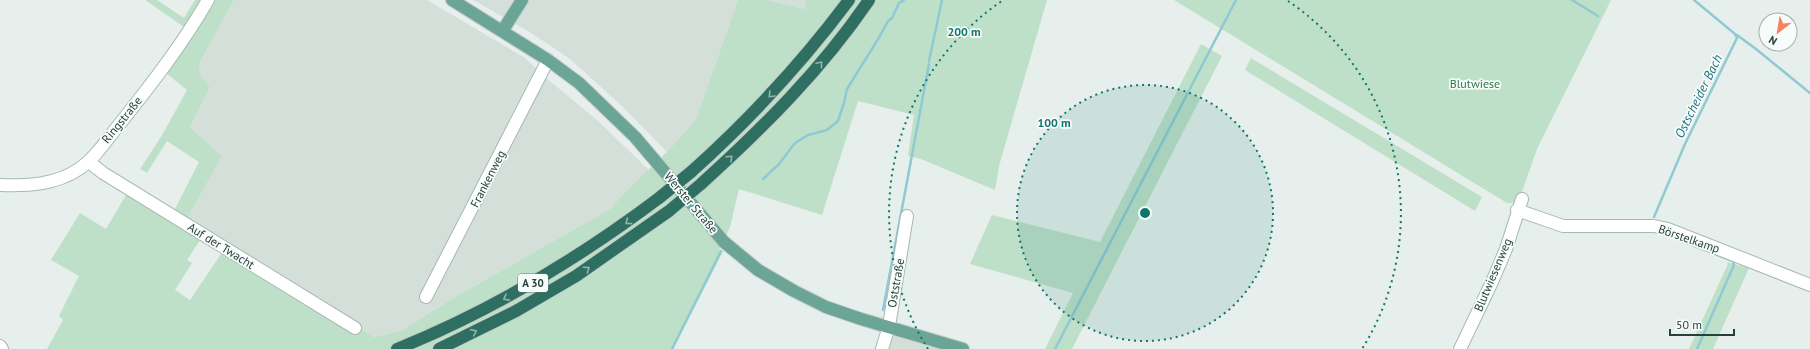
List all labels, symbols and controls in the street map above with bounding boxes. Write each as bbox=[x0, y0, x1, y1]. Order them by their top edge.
north arrow bbox=[1758, 12, 1798, 52]
text: 200 m bbox=[947, 24, 981, 39]
text: N bbox=[1766, 33, 1780, 48]
water label: Ostscheider Bach bbox=[1671, 52, 1726, 141]
one-way arrow bbox=[815, 61, 822, 68]
park label: Blutwiese bbox=[1450, 76, 1500, 91]
one-way arrow bbox=[769, 90, 776, 97]
street label: Ringstraße bbox=[98, 93, 145, 146]
text: 100 m bbox=[1037, 115, 1071, 130]
street label: Frankenweg bbox=[467, 148, 508, 210]
one-way arrow bbox=[725, 155, 733, 163]
street label: Werster Straße bbox=[661, 169, 721, 236]
centre of rings bbox=[1138, 206, 1152, 220]
one-way arrow bbox=[625, 217, 632, 224]
street label: Auf der Twacht bbox=[185, 219, 257, 272]
street label: Börstelkamp bbox=[1656, 221, 1722, 256]
street label: Blutwiesenweg bbox=[1470, 236, 1515, 314]
street label: Oststraße bbox=[884, 257, 907, 309]
one-way arrow bbox=[583, 266, 590, 274]
road number: A 30 bbox=[518, 274, 548, 292]
one-way arrow bbox=[502, 293, 510, 301]
scale bar bbox=[1670, 311, 1734, 337]
text: 50 m bbox=[1676, 317, 1702, 332]
one-way arrow bbox=[469, 329, 477, 337]

